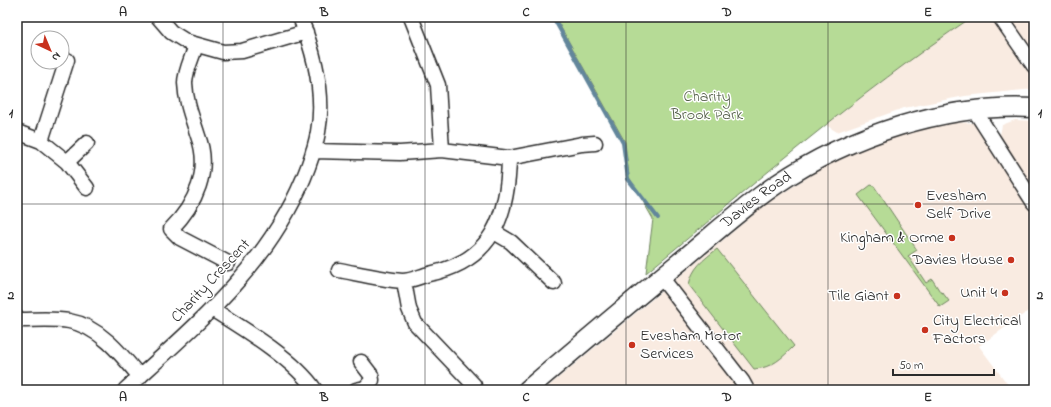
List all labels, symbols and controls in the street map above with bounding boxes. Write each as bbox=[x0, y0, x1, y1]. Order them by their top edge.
text: A bbox=[119, 3, 127, 22]
text: B bbox=[319, 3, 329, 22]
text: C bbox=[522, 3, 530, 22]
text: D bbox=[721, 3, 732, 22]
text: E bbox=[924, 3, 932, 22]
north arrow bbox=[30, 30, 70, 70]
text: N bbox=[48, 48, 64, 65]
park label: Charity Brook Park bbox=[670, 85, 744, 127]
text: 1 bbox=[9, 104, 14, 123]
text: 1 bbox=[1038, 104, 1043, 123]
street label: Davies Road bbox=[715, 165, 797, 235]
place label: Evesham Self Drive bbox=[926, 184, 992, 226]
marker: Evesham Self Drive bbox=[913, 200, 923, 210]
place label: Kingham & Orme bbox=[840, 226, 945, 250]
street label: Charity Crescent bbox=[165, 233, 257, 329]
marker: Kingham & Orme bbox=[947, 233, 957, 243]
place label: Davies House bbox=[911, 248, 1004, 272]
marker: Davies House bbox=[1006, 255, 1016, 265]
place label: Unit 4 bbox=[960, 281, 997, 305]
place label: Tile Giant bbox=[828, 284, 890, 308]
text: 2 bbox=[7, 286, 15, 305]
text: 2 bbox=[1036, 286, 1044, 305]
marker: Unit 4 bbox=[1000, 288, 1010, 298]
marker: Tile Giant bbox=[892, 291, 902, 301]
place label: City Electrical Factors bbox=[932, 309, 1022, 351]
place label: Evesham Motor Services bbox=[640, 324, 741, 366]
marker: City Electrical Factors bbox=[920, 325, 930, 335]
marker: Evesham Motor Services bbox=[627, 340, 637, 350]
scale bar bbox=[893, 351, 994, 377]
text: 50 m bbox=[899, 357, 923, 375]
text: A bbox=[119, 388, 127, 407]
text: B bbox=[319, 388, 329, 407]
text: C bbox=[522, 388, 530, 407]
text: D bbox=[721, 388, 732, 407]
text: E bbox=[924, 388, 932, 407]

